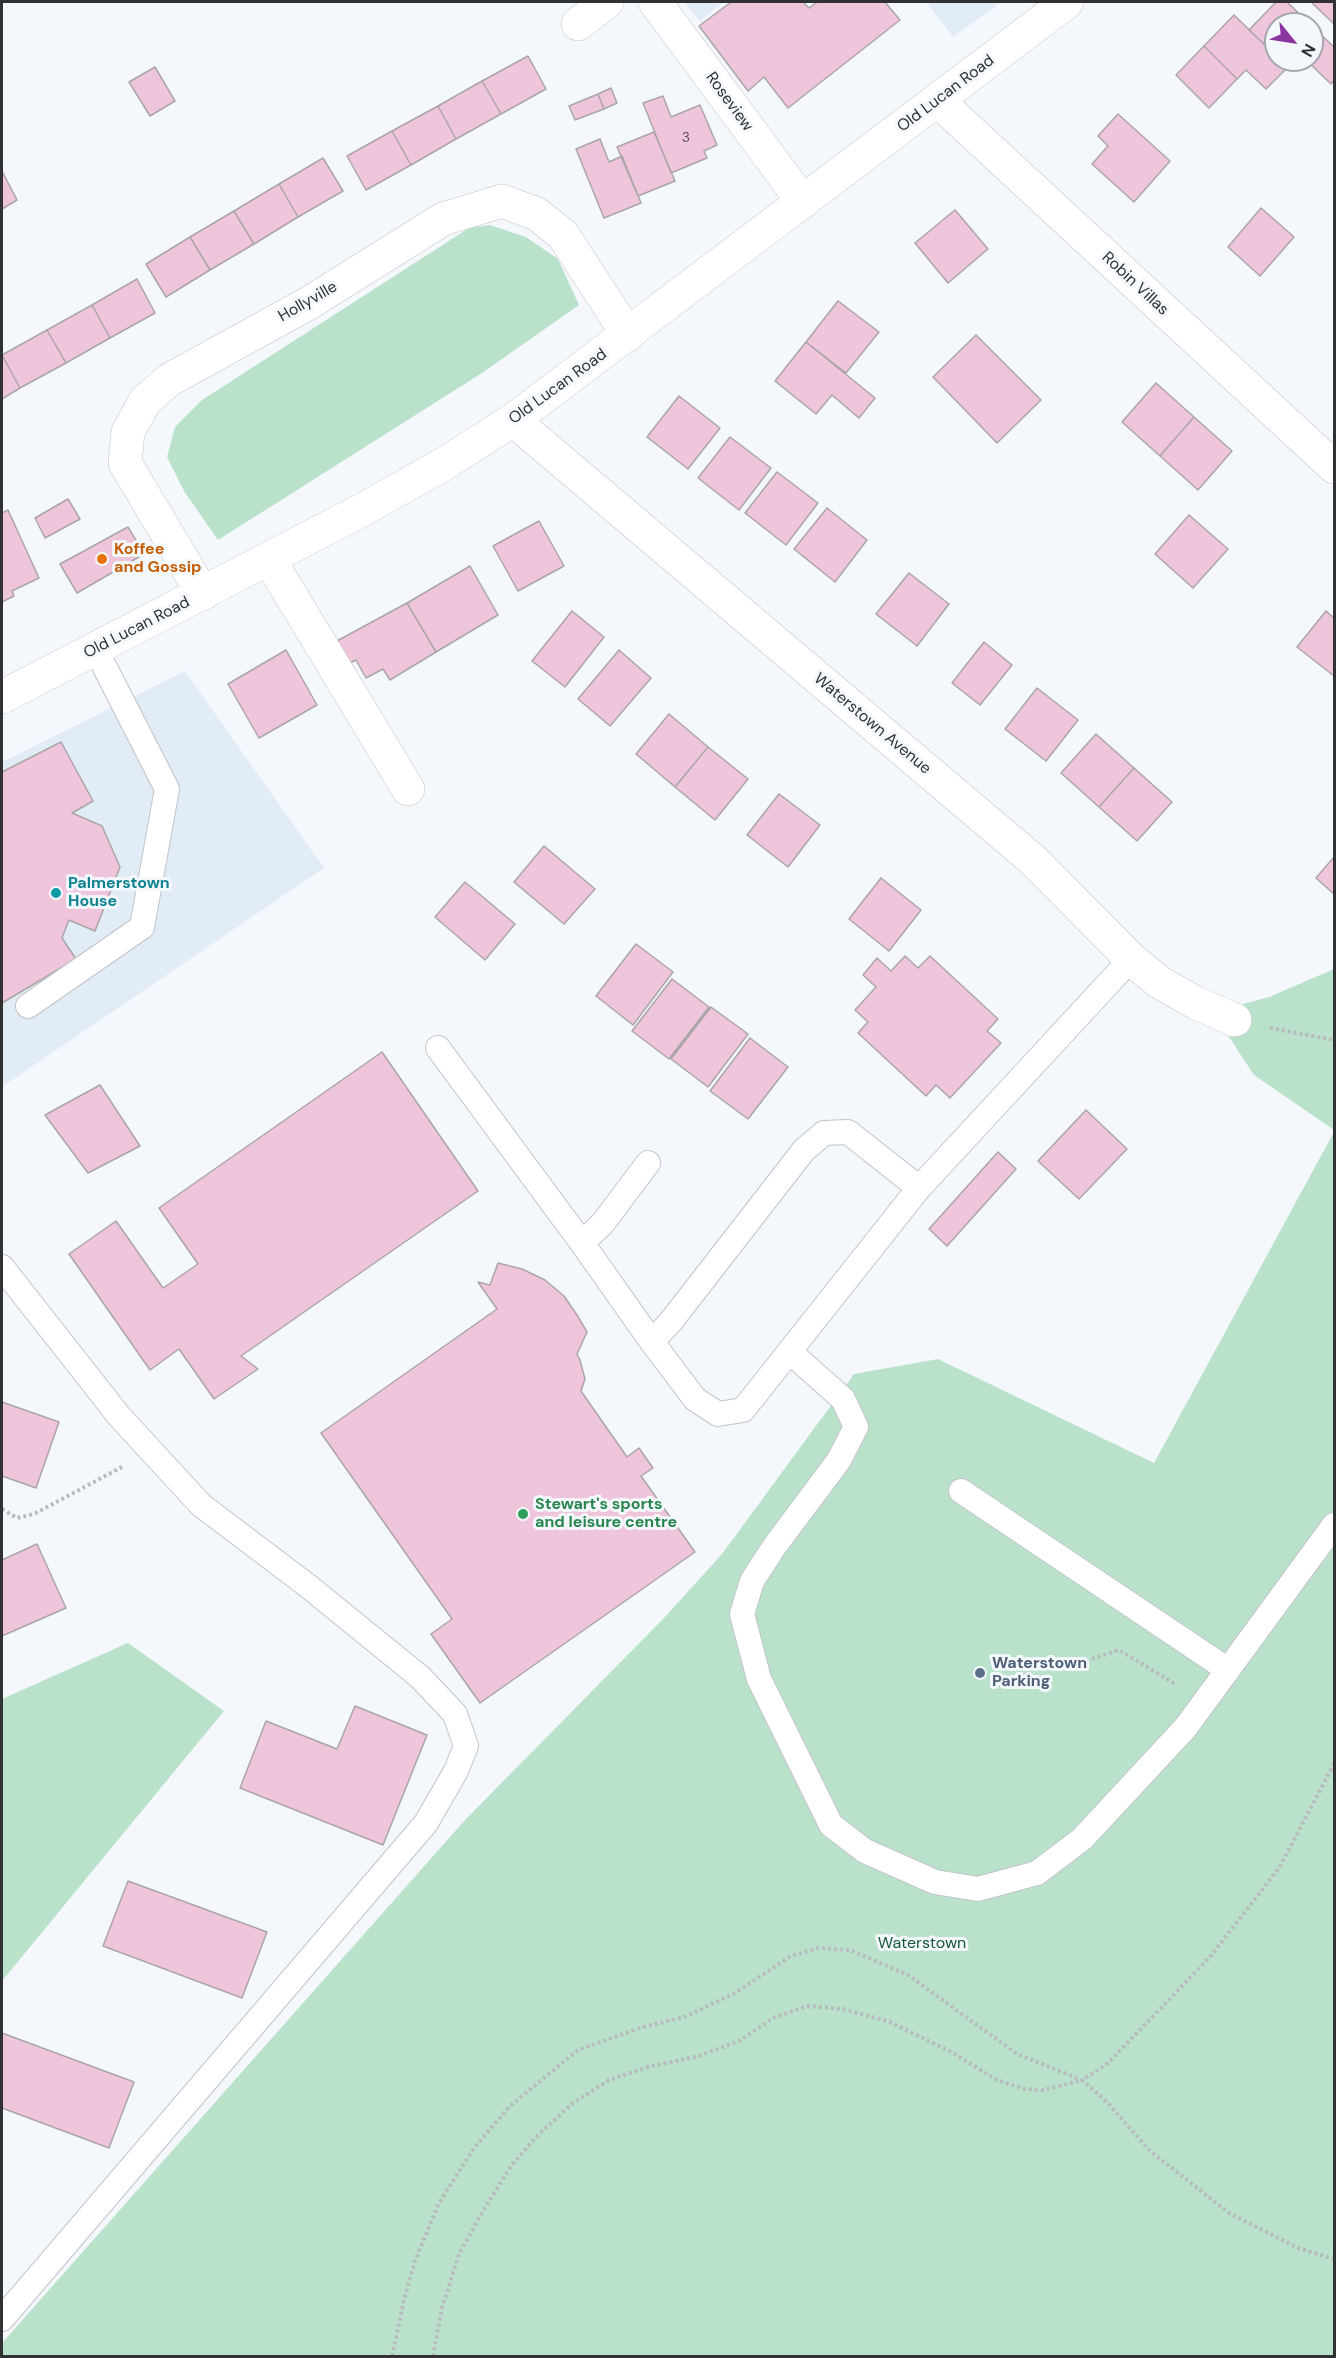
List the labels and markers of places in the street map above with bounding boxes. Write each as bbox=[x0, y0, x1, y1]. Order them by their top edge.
place label: Koffee and Gossip bbox=[114, 540, 202, 578]
marker: Koffee and Gossip bbox=[95, 552, 109, 566]
place label: Palmerstown House bbox=[68, 874, 170, 912]
marker: Palmerstown House bbox=[49, 886, 63, 900]
place label: Stewart's sports and leisure centre bbox=[535, 1495, 677, 1533]
marker: Stewart's sports and leisure centre bbox=[516, 1507, 530, 1521]
place label: Waterstown Parking bbox=[992, 1654, 1087, 1692]
marker: Waterstown Parking bbox=[973, 1666, 987, 1680]

